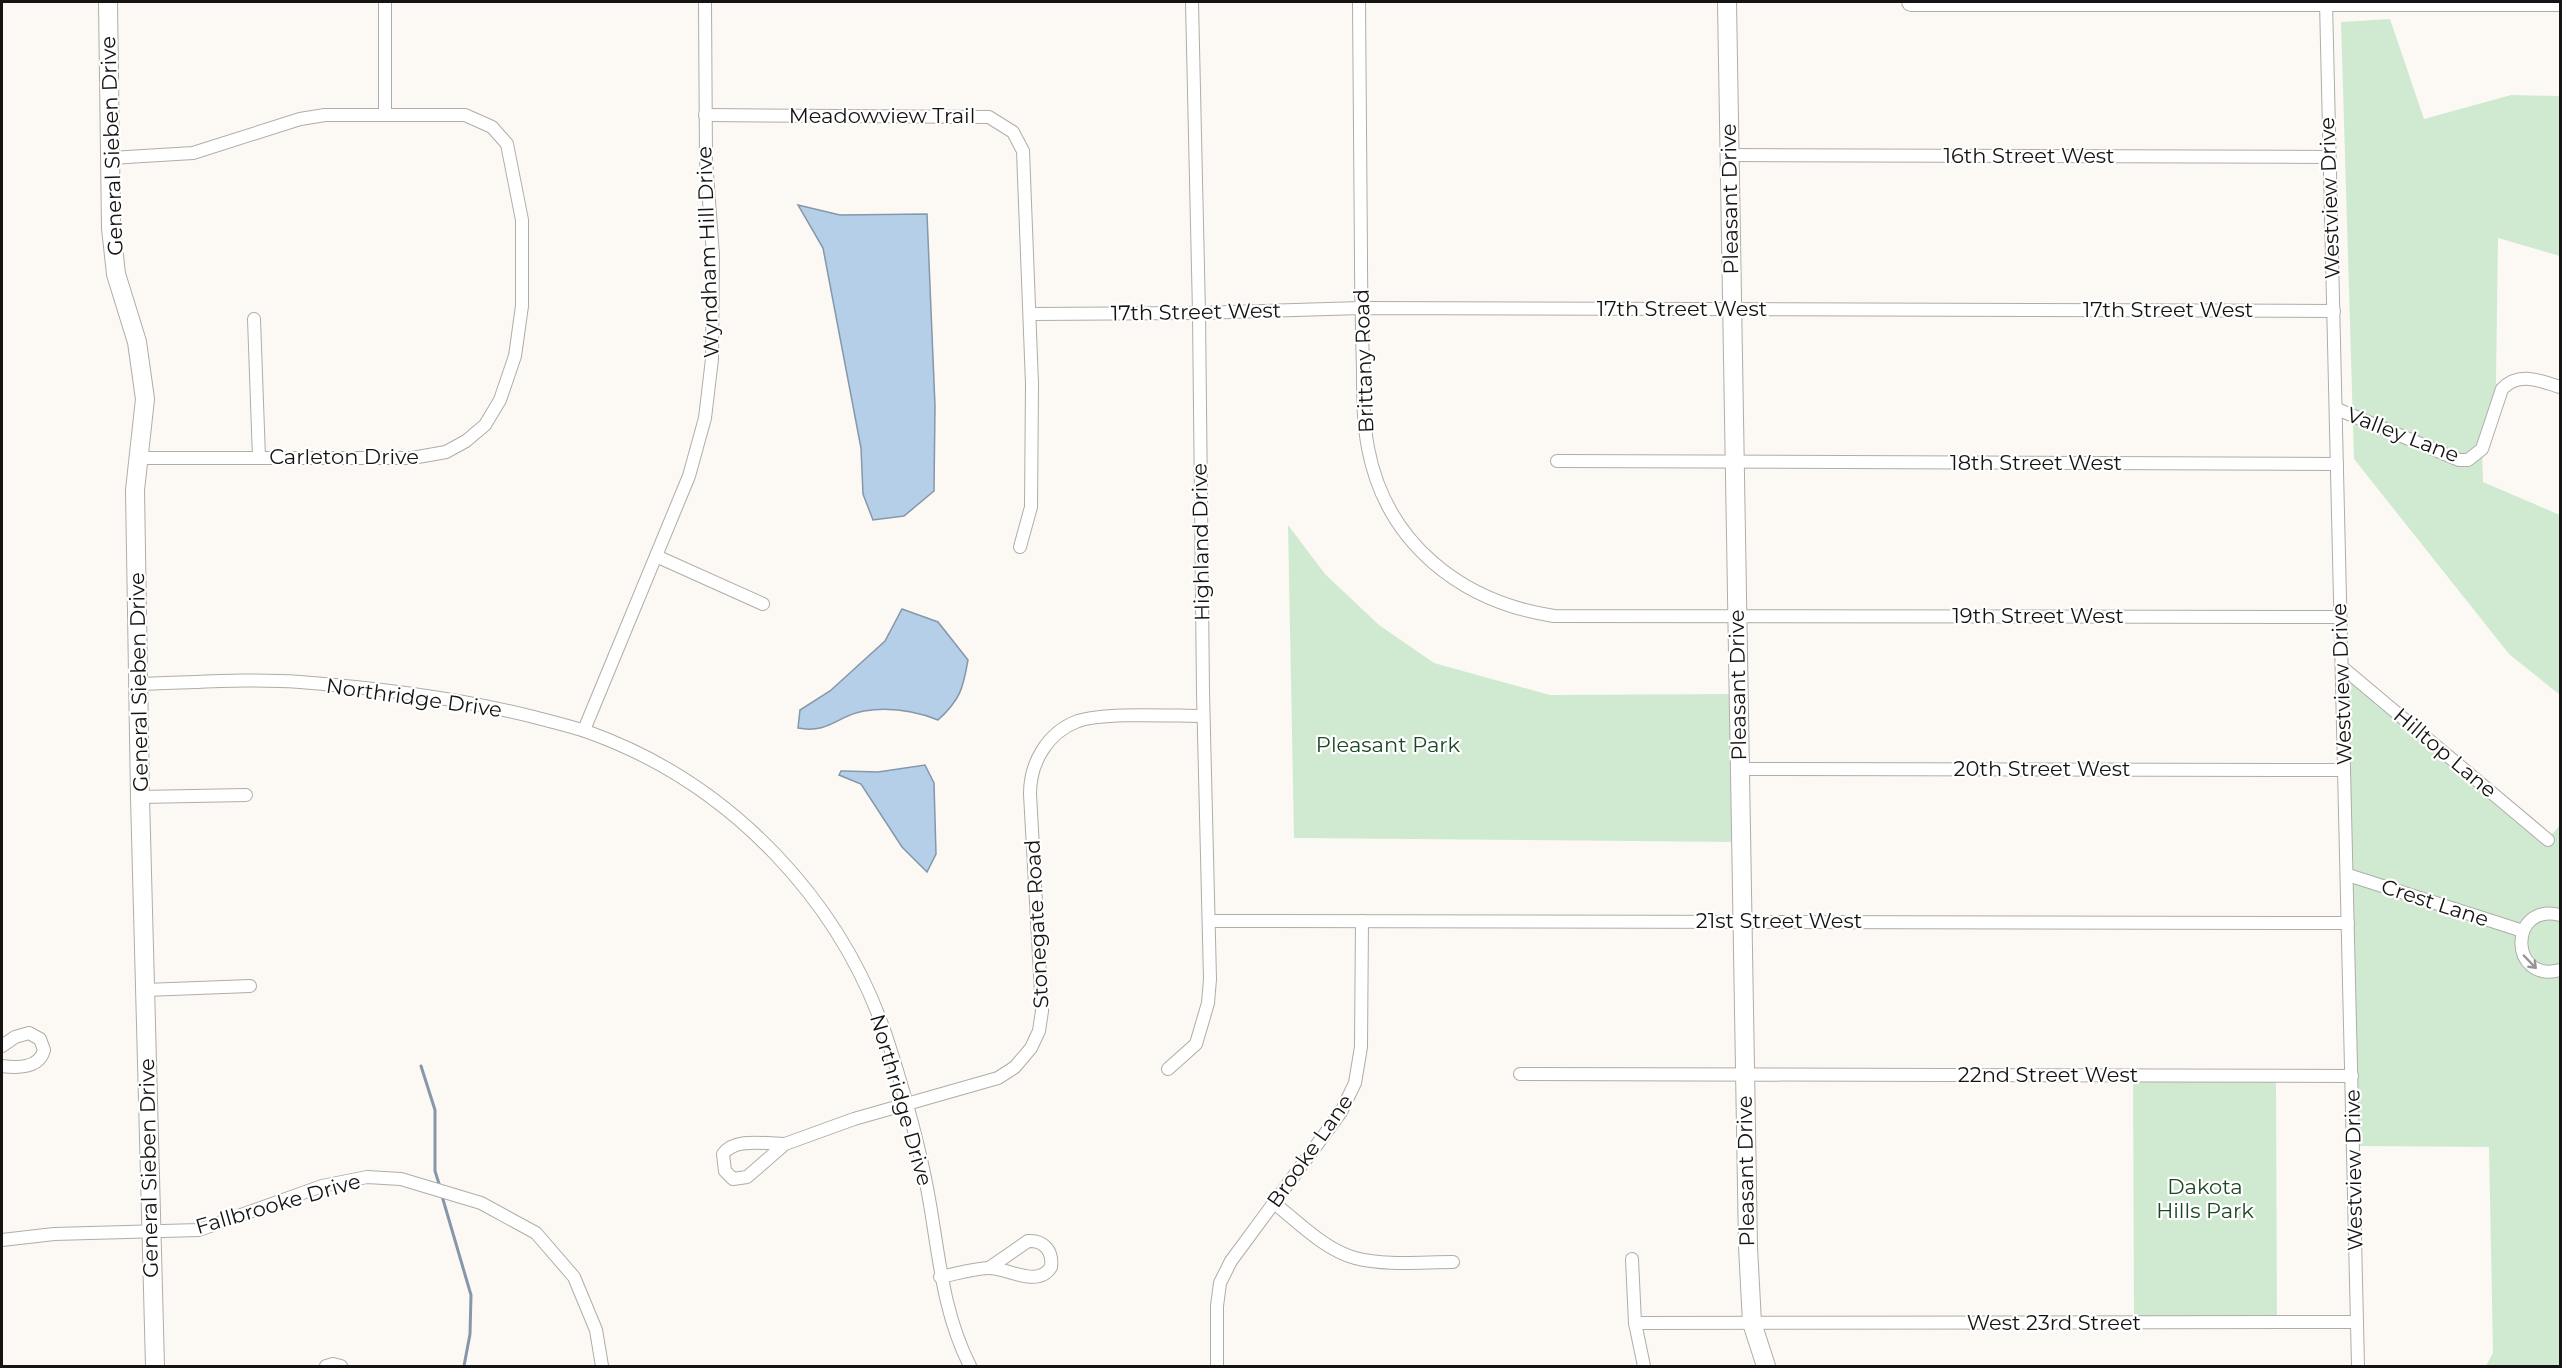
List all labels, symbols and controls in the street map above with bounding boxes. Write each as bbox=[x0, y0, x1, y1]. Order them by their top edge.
street label: General Sieben Drive bbox=[95, 36, 128, 256]
street label: Meadowview Trail bbox=[789, 103, 975, 128]
street label: Westview Drive bbox=[2314, 117, 2345, 279]
street label: Pleasant Drive bbox=[1716, 123, 1743, 275]
street label: 16th Street West bbox=[1943, 143, 2115, 168]
street label: Wyndham Hill Drive bbox=[691, 146, 724, 358]
street label: Brittany Road bbox=[1348, 289, 1379, 433]
street label: 17th Street West bbox=[1597, 296, 1767, 321]
street label: 17th Street West bbox=[2083, 297, 2253, 322]
street label: 17th Street West bbox=[1111, 298, 1281, 325]
street label: Valley Lane bbox=[2343, 402, 2463, 467]
street label: Carleton Drive bbox=[269, 444, 419, 469]
street label: 18th Street West bbox=[1950, 450, 2122, 475]
street label: Highland Drive bbox=[1187, 463, 1214, 621]
street label: General Sieben Drive bbox=[124, 572, 153, 792]
street label: 19th Street West bbox=[1952, 603, 2124, 628]
street label: Westview Drive bbox=[2326, 603, 2357, 765]
street label: Pleasant Drive bbox=[1724, 609, 1751, 761]
street label: Northridge Drive bbox=[324, 673, 504, 722]
street label: Hilltop Lane bbox=[2389, 702, 2502, 803]
park label: Pleasant Park bbox=[1316, 732, 1461, 757]
street label: 20th Street West bbox=[1954, 756, 2130, 781]
street label: Stonegate Road bbox=[1020, 839, 1053, 1009]
street label: Crest Lane bbox=[2378, 873, 2492, 932]
street label: 21st Street West bbox=[1696, 908, 1862, 933]
one-way arrow bbox=[2522, 954, 2537, 969]
street label: Northridge Drive bbox=[865, 1011, 938, 1189]
street label: General Sieben Drive bbox=[134, 1058, 163, 1278]
street label: 22nd Street West bbox=[1958, 1062, 2138, 1087]
street label: Brooke Lane bbox=[1261, 1089, 1358, 1212]
street label: Westview Drive bbox=[2340, 1089, 2367, 1251]
street label: Pleasant Drive bbox=[1732, 1095, 1759, 1247]
street label: Fallbrooke Drive bbox=[192, 1168, 363, 1239]
park label: Dakota Hills Park bbox=[2156, 1174, 2254, 1223]
street label: West 23rd Street bbox=[1967, 1310, 2141, 1335]

